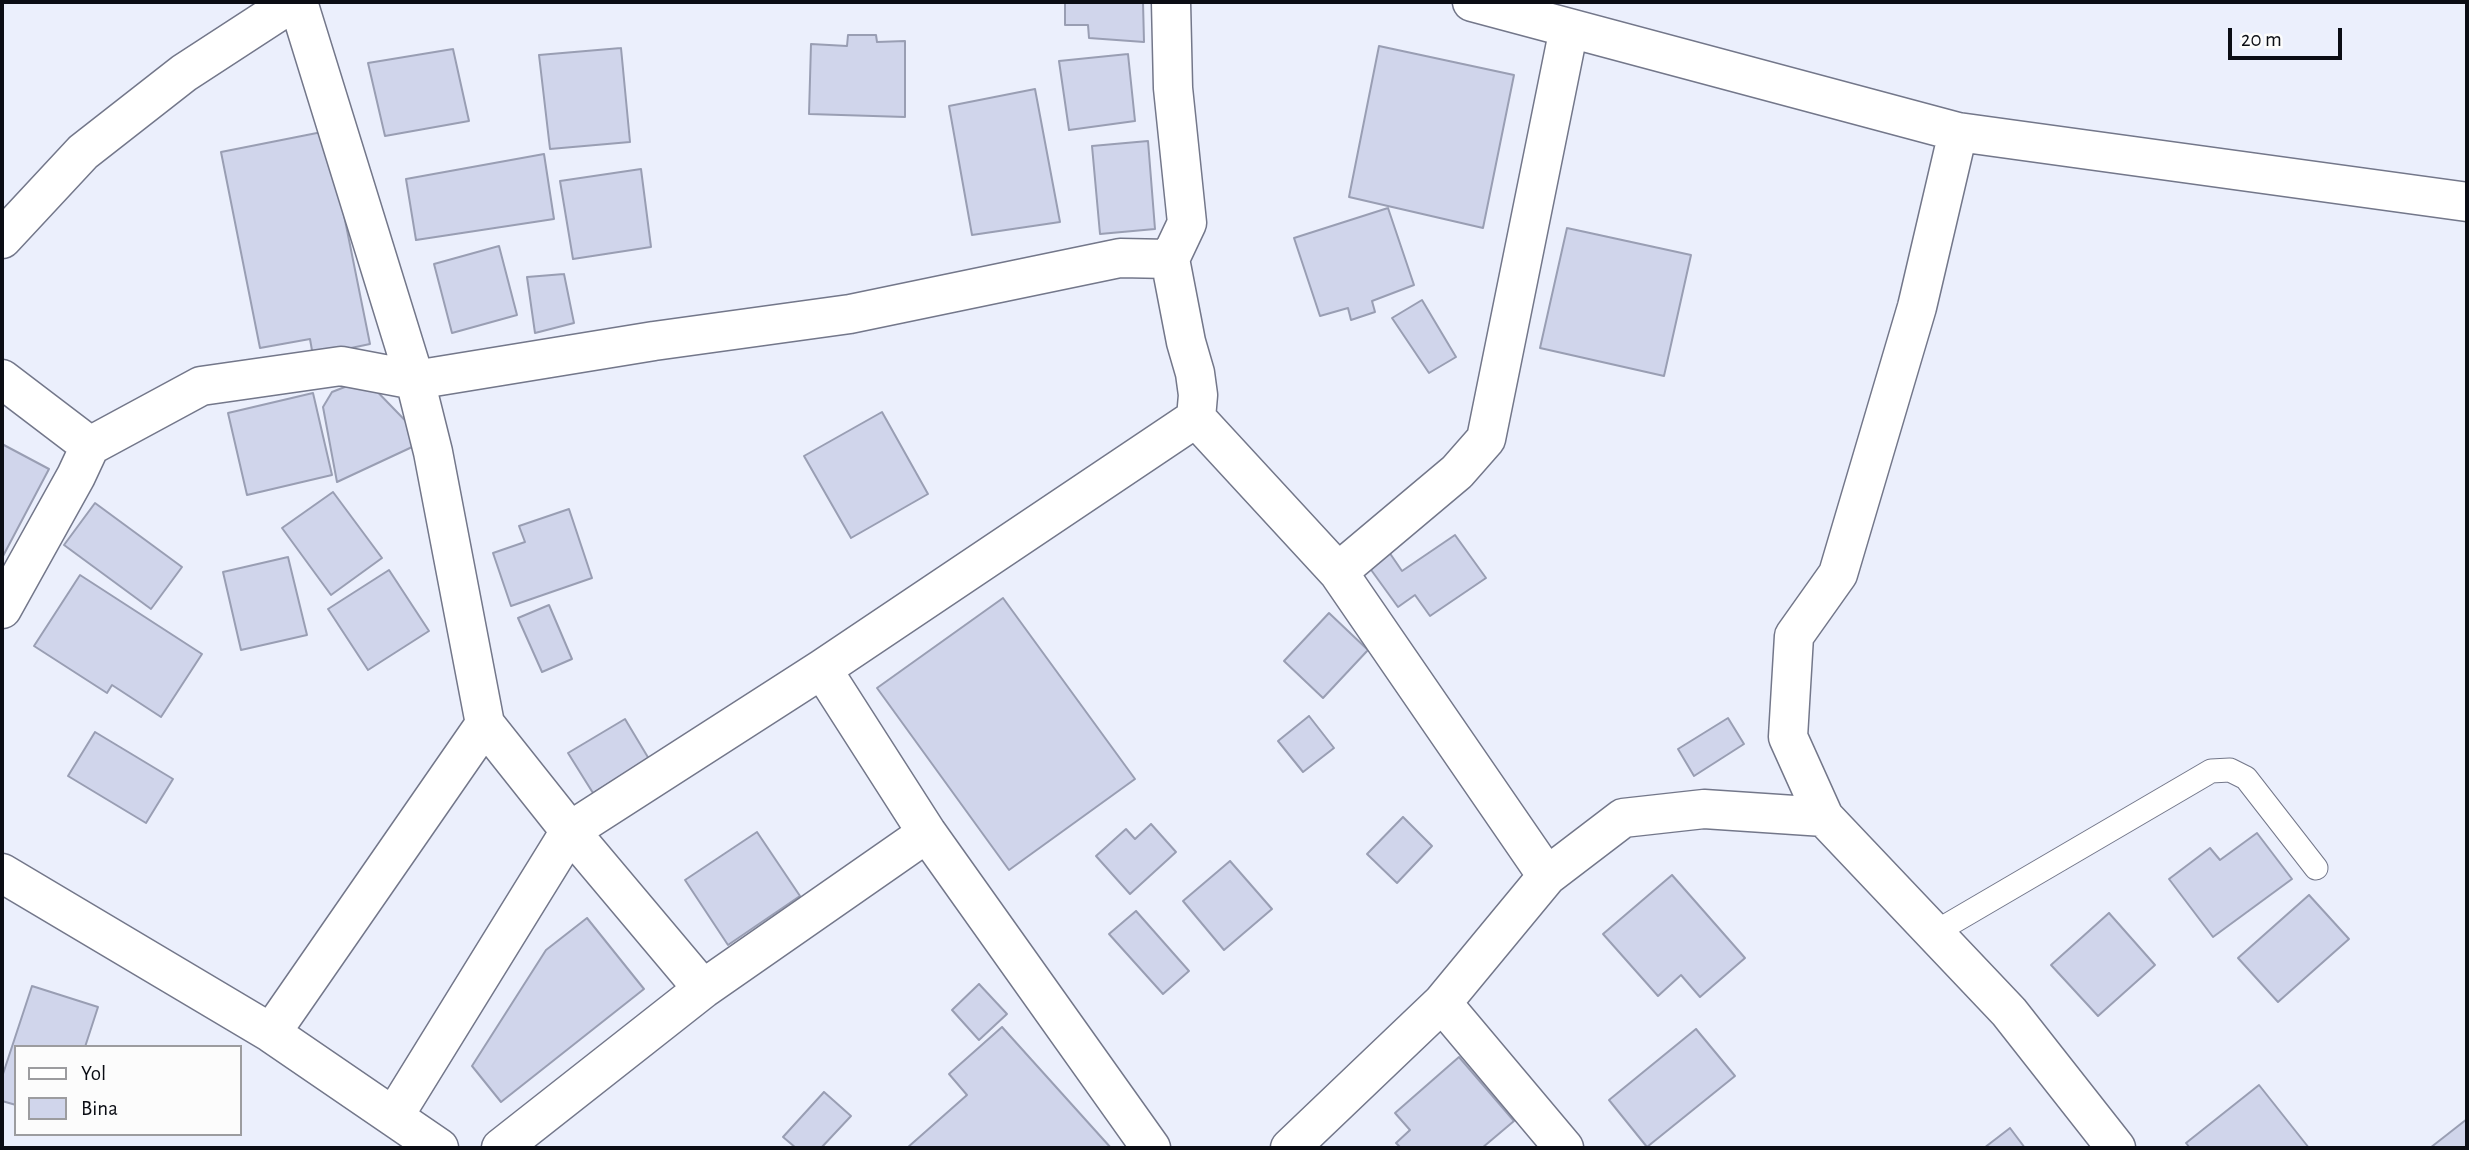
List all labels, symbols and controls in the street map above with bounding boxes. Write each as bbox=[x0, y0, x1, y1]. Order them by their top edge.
scale bar bbox=[2231, 14, 2345, 58]
text: 20 m bbox=[2241, 29, 2282, 50]
legend bbox=[14, 1045, 242, 1136]
text: Yol bbox=[81, 1063, 106, 1084]
text: Bina bbox=[81, 1098, 118, 1119]

